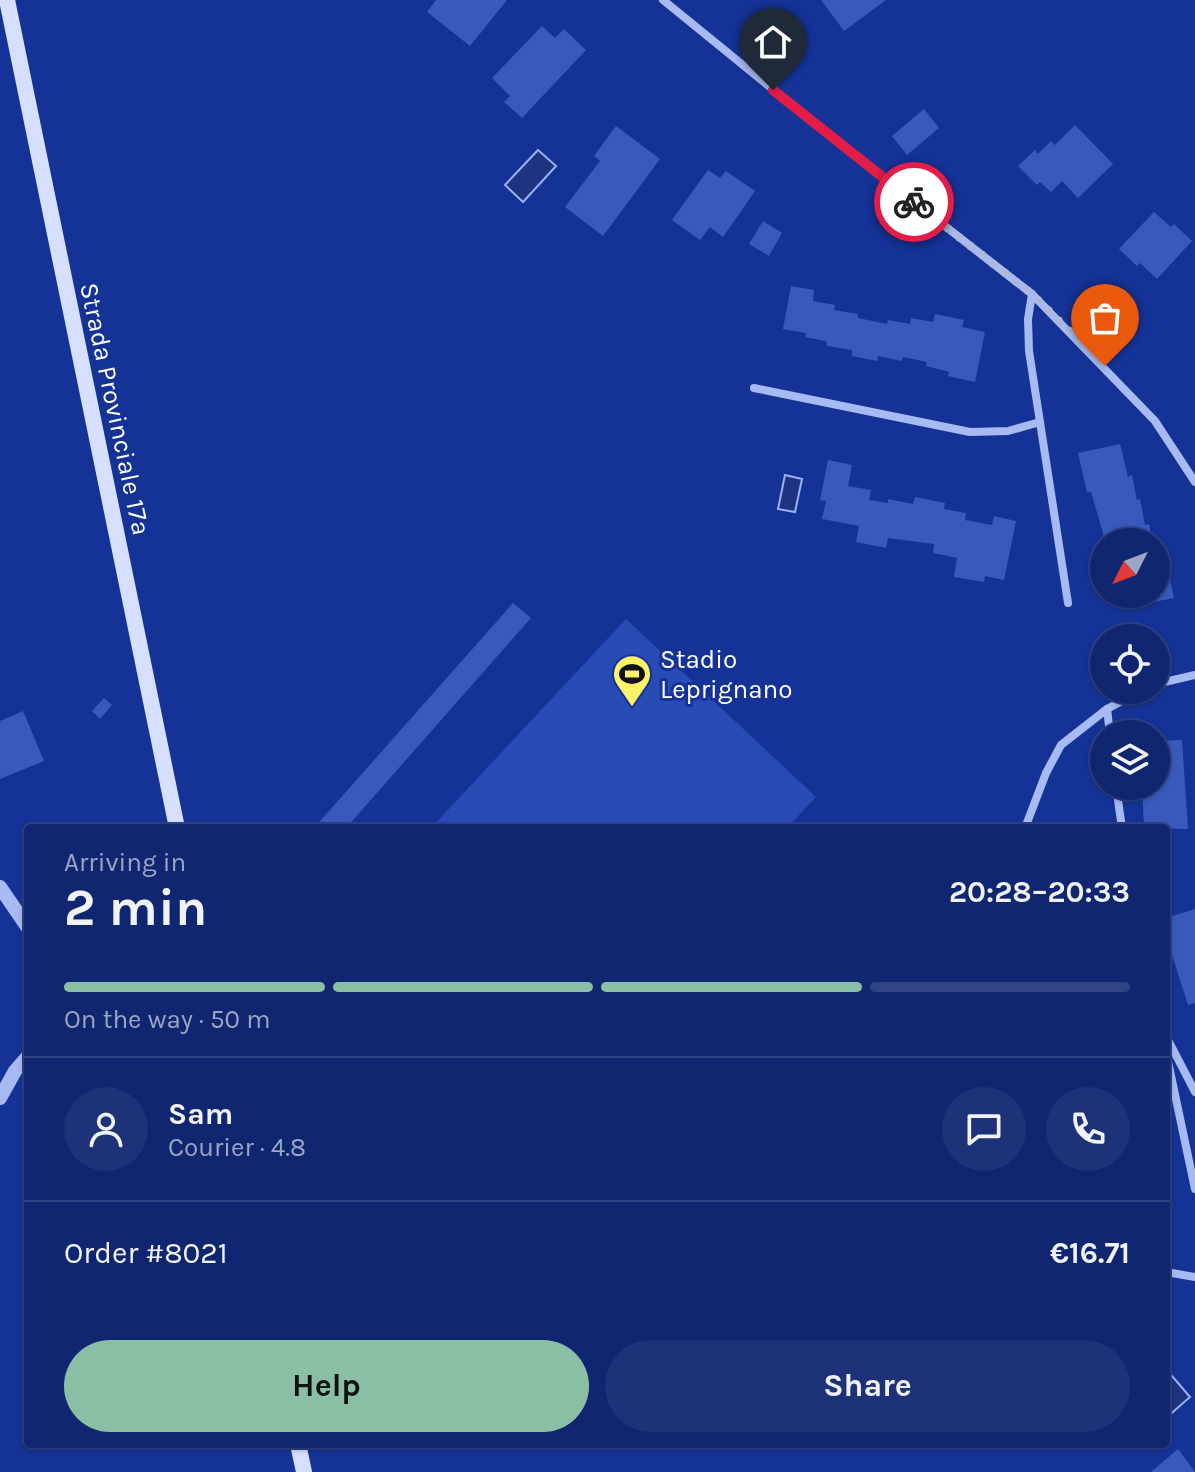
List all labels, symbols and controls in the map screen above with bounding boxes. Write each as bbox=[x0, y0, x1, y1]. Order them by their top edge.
pin bbox=[739, 8, 807, 90]
icon: home bbox=[751, 20, 795, 64]
courier bbox=[874, 162, 954, 242]
icon: bike bbox=[892, 180, 936, 224]
street label: Strada Provinciale 17a bbox=[73, 280, 157, 538]
pin bbox=[1071, 284, 1139, 366]
icon: bag bbox=[1083, 296, 1127, 340]
north arrow bbox=[1090, 528, 1170, 608]
map controls bbox=[1090, 528, 1170, 800]
button: locate bbox=[1090, 624, 1170, 704]
place label: Stadio Leprignano bbox=[660, 644, 792, 705]
sports icon: Stadio Leprignano bbox=[611, 653, 653, 708]
button: layers bbox=[1090, 720, 1170, 800]
text: Arriving in bbox=[64, 847, 186, 878]
text: 20:28–20:33 bbox=[949, 874, 1130, 910]
text: 2 min bbox=[64, 877, 207, 938]
text: On the way · 50 m bbox=[64, 1004, 271, 1035]
button: person bbox=[64, 1087, 148, 1171]
button: chat bbox=[942, 1087, 1026, 1171]
button: phone bbox=[1046, 1087, 1130, 1171]
text: Sam bbox=[168, 1096, 233, 1132]
text: Courier · 4.8 bbox=[168, 1132, 306, 1163]
text: Order #8021 bbox=[64, 1235, 228, 1271]
text: €16.71 bbox=[1050, 1235, 1130, 1271]
button: Help bbox=[64, 1340, 589, 1432]
button: Share bbox=[605, 1340, 1130, 1432]

